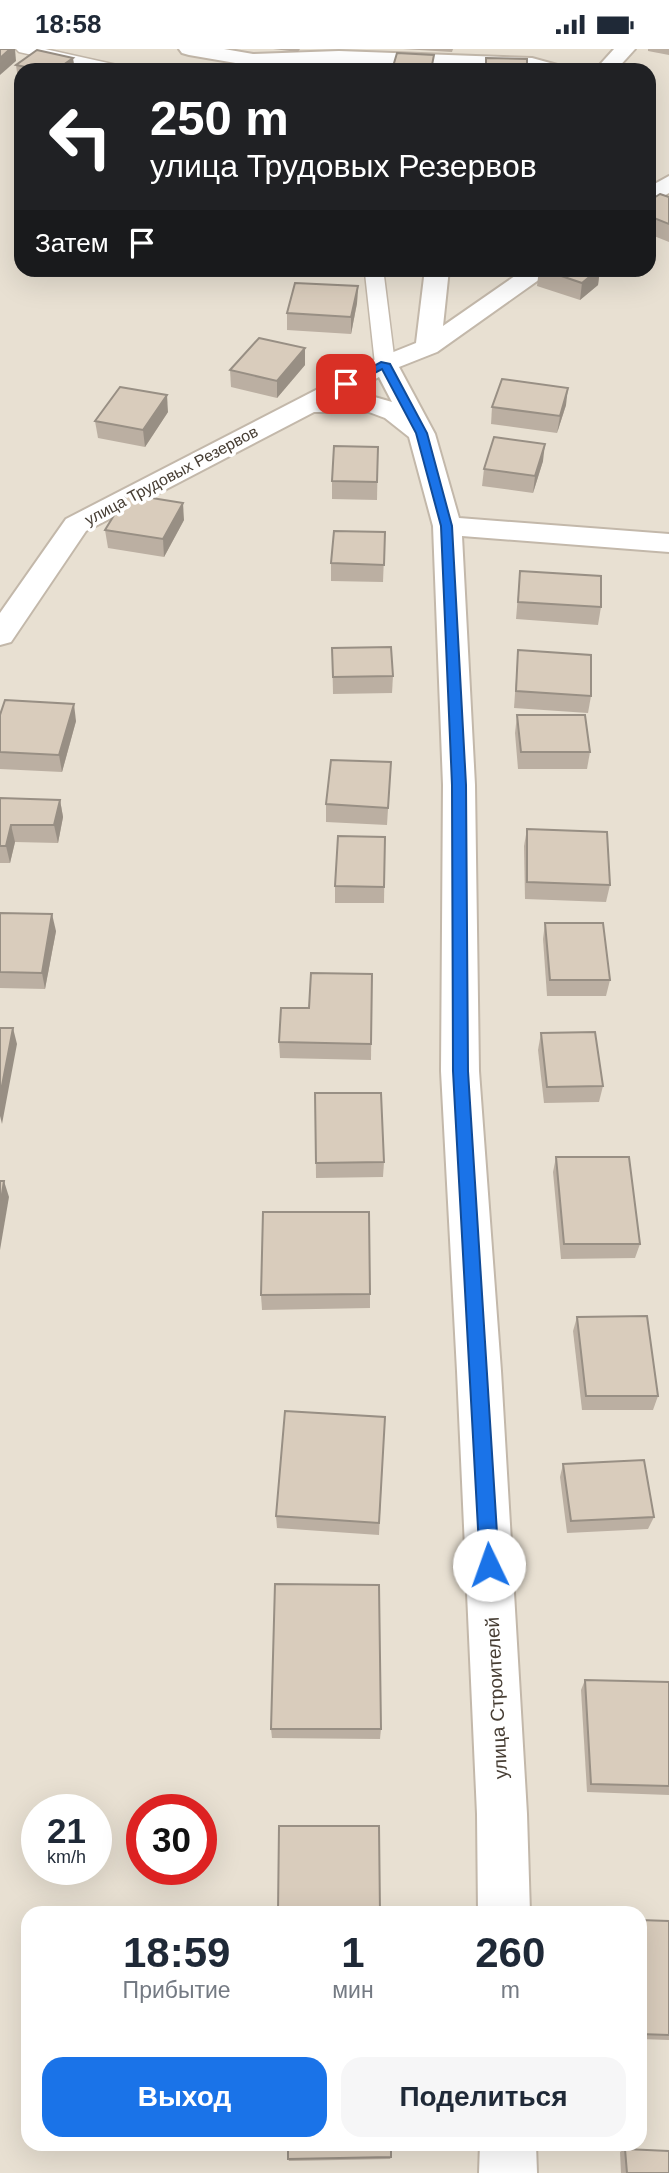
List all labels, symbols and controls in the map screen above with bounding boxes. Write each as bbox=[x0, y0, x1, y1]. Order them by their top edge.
text: 18:58 bbox=[35, 9, 102, 39]
icon: left bbox=[35, 91, 126, 182]
text: 250 m bbox=[150, 91, 289, 145]
text: улица Трудовых Резервов bbox=[150, 148, 537, 184]
icon: arrive bbox=[123, 224, 161, 262]
text: Затем bbox=[35, 228, 109, 258]
pin bbox=[316, 354, 376, 414]
icon: arrive bbox=[327, 365, 365, 403]
street label: улица Трудовых Резервов bbox=[82, 423, 261, 528]
position arrow bbox=[452, 1528, 526, 1602]
street label: улица Строителей bbox=[482, 1616, 511, 1780]
speed limit sign: 30 bbox=[126, 1794, 217, 1885]
text: 21 bbox=[47, 1811, 86, 1850]
text: km/h bbox=[47, 1847, 86, 1867]
text: 18:59 bbox=[123, 1929, 230, 1976]
text: 1 bbox=[341, 1929, 365, 1976]
text: 260 bbox=[475, 1929, 545, 1976]
text: Прибытие bbox=[123, 1977, 231, 2003]
text: мин bbox=[332, 1977, 374, 2003]
text: m bbox=[501, 1977, 520, 2003]
button: Выход bbox=[42, 2057, 327, 2137]
button: Поделиться bbox=[341, 2057, 626, 2137]

